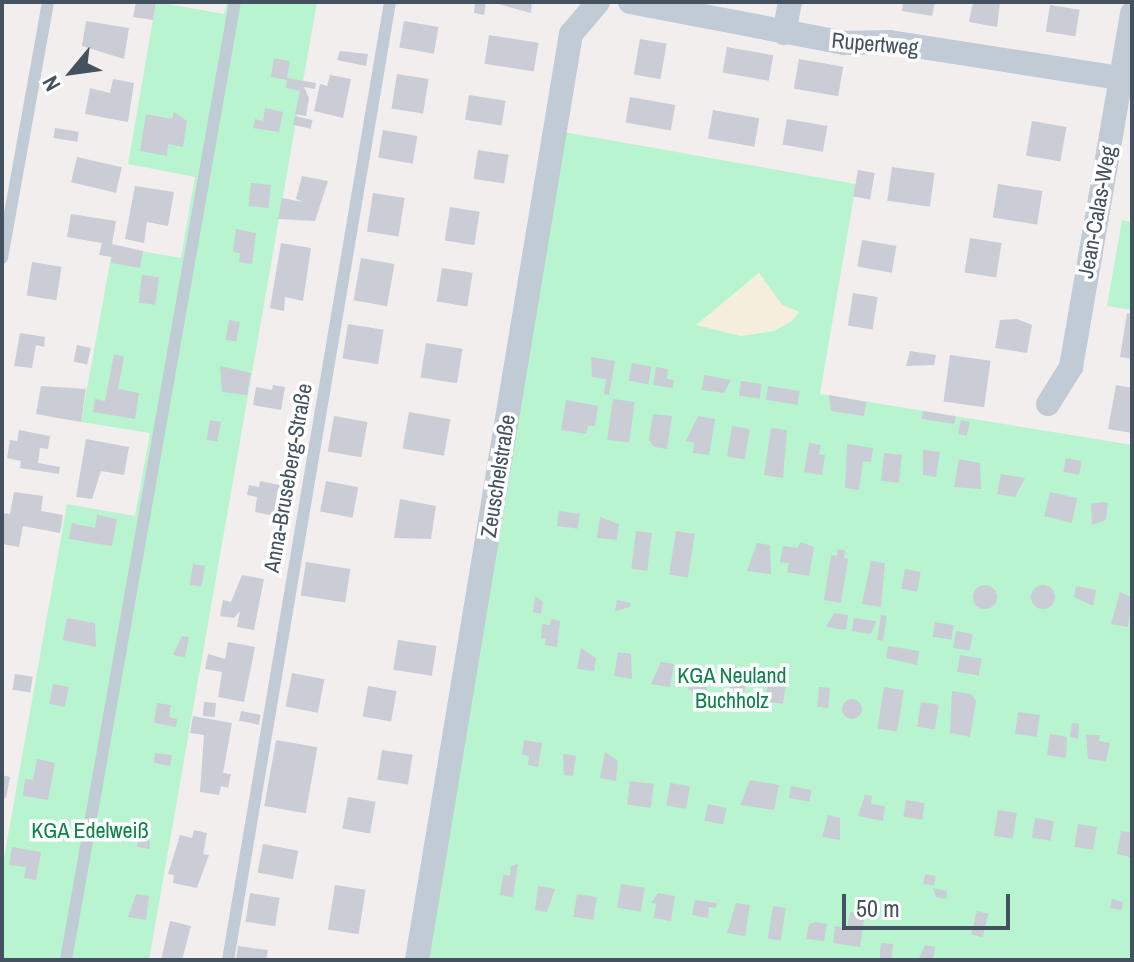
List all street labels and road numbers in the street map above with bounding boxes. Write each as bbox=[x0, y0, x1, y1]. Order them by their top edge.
street label: Rupertweg bbox=[830, 27, 920, 61]
street label: Jean-Calas-Weg bbox=[1072, 144, 1122, 280]
street label: Anna-Bruseberg-Straße bbox=[258, 381, 318, 575]
street label: Zeuschelstraße bbox=[475, 413, 521, 539]

